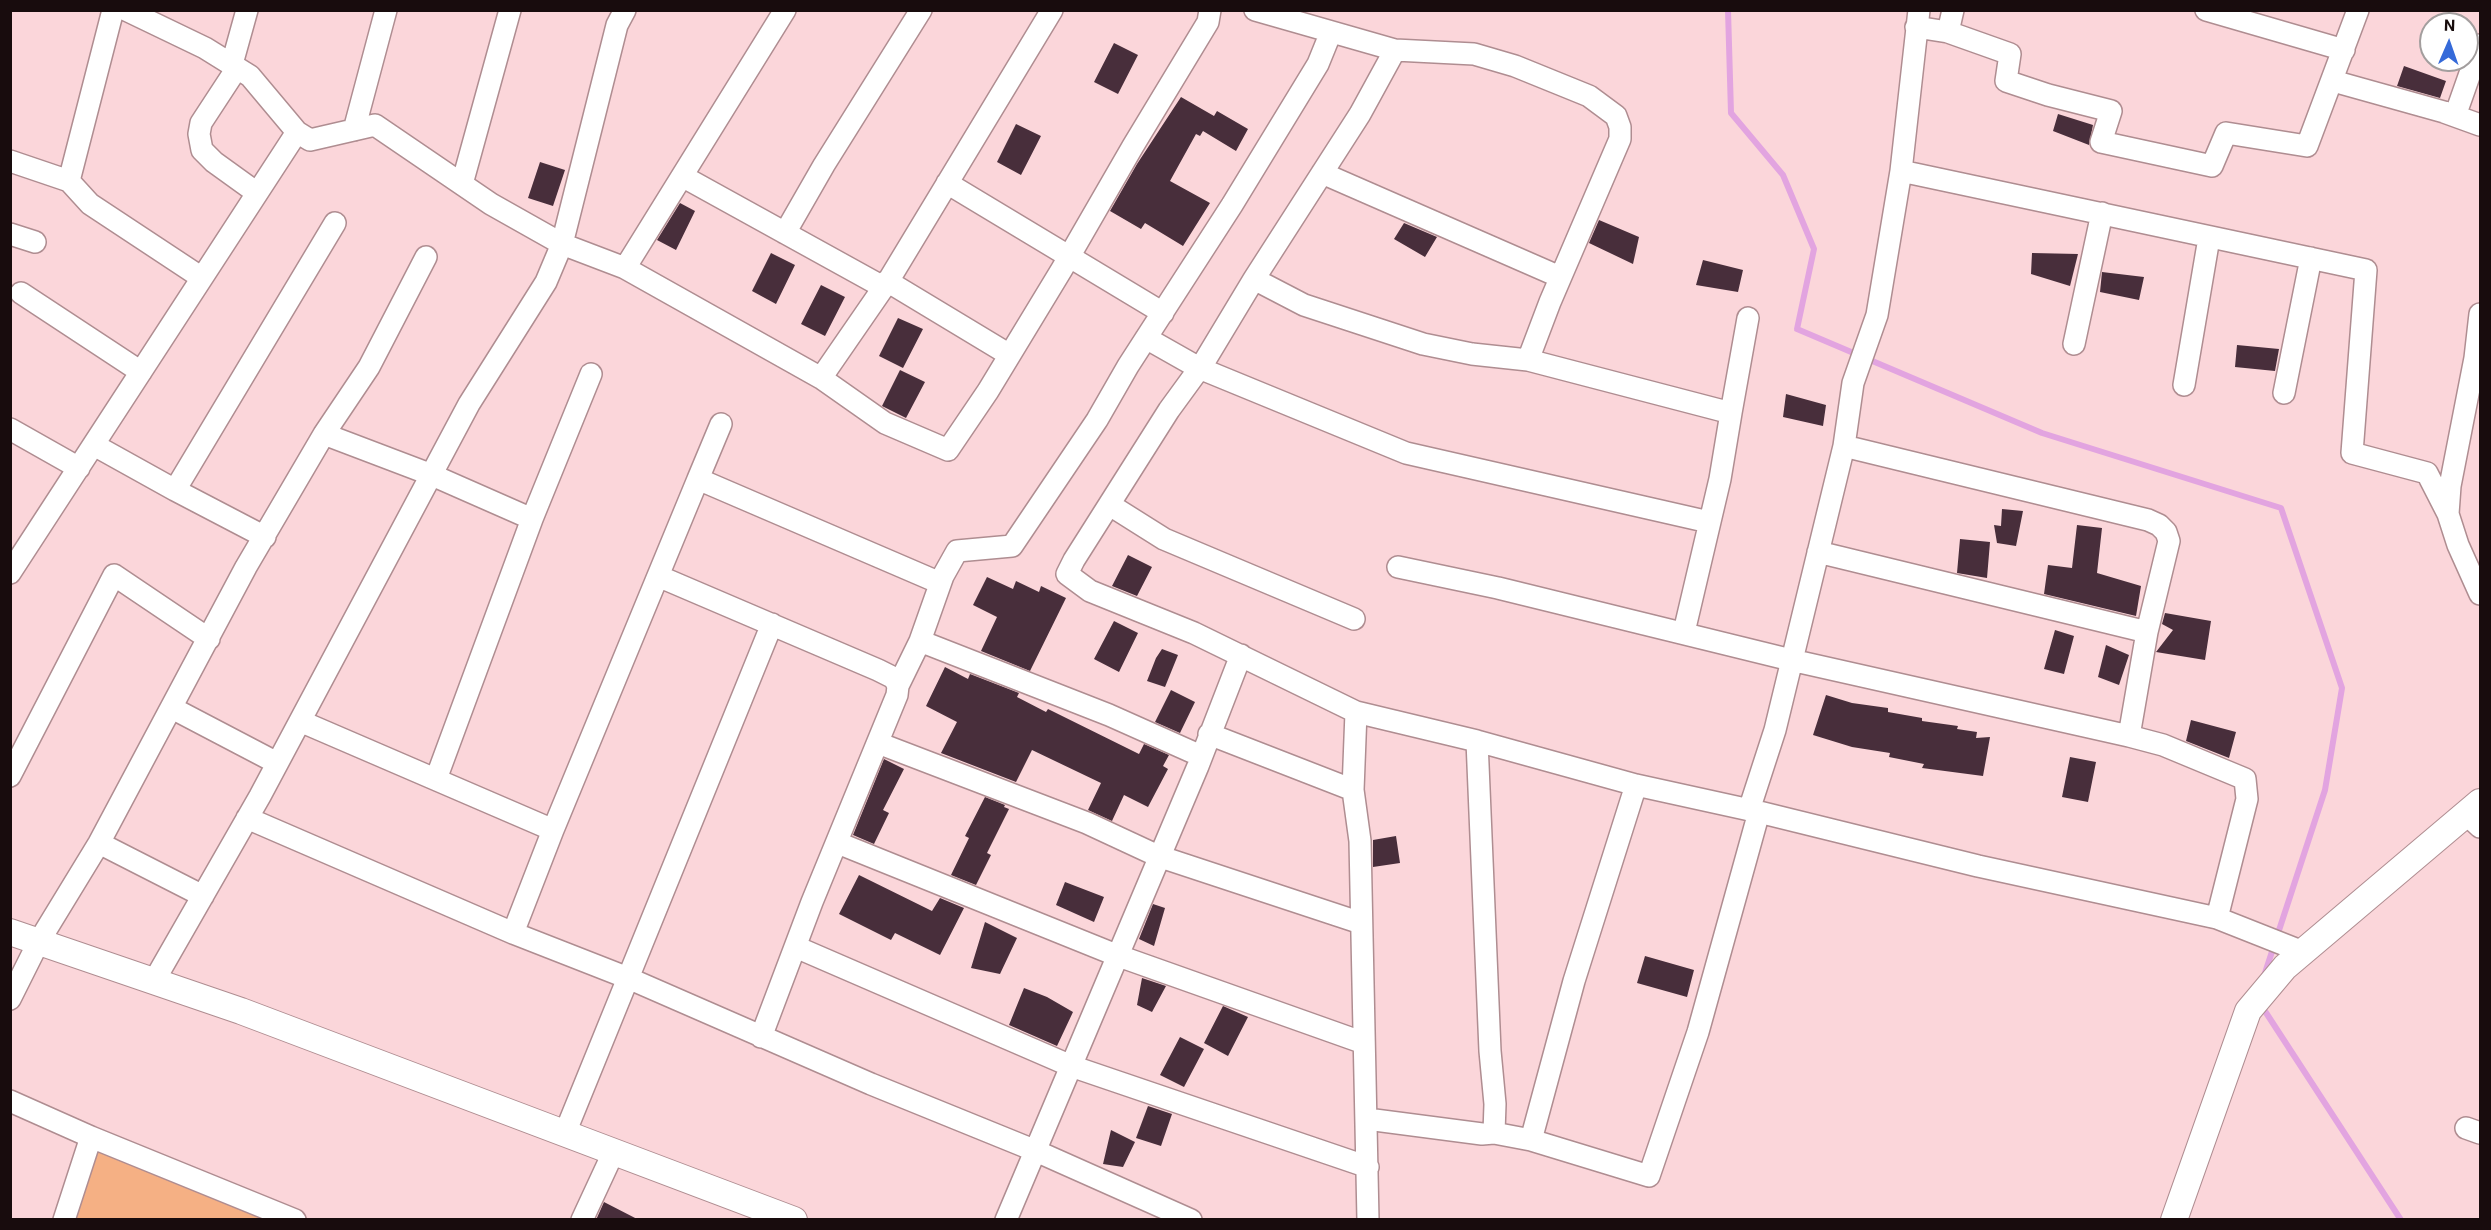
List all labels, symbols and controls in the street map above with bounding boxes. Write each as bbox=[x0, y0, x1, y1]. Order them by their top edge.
north arrow bbox=[2419, 12, 2479, 72]
text: N bbox=[2444, 16, 2456, 35]

